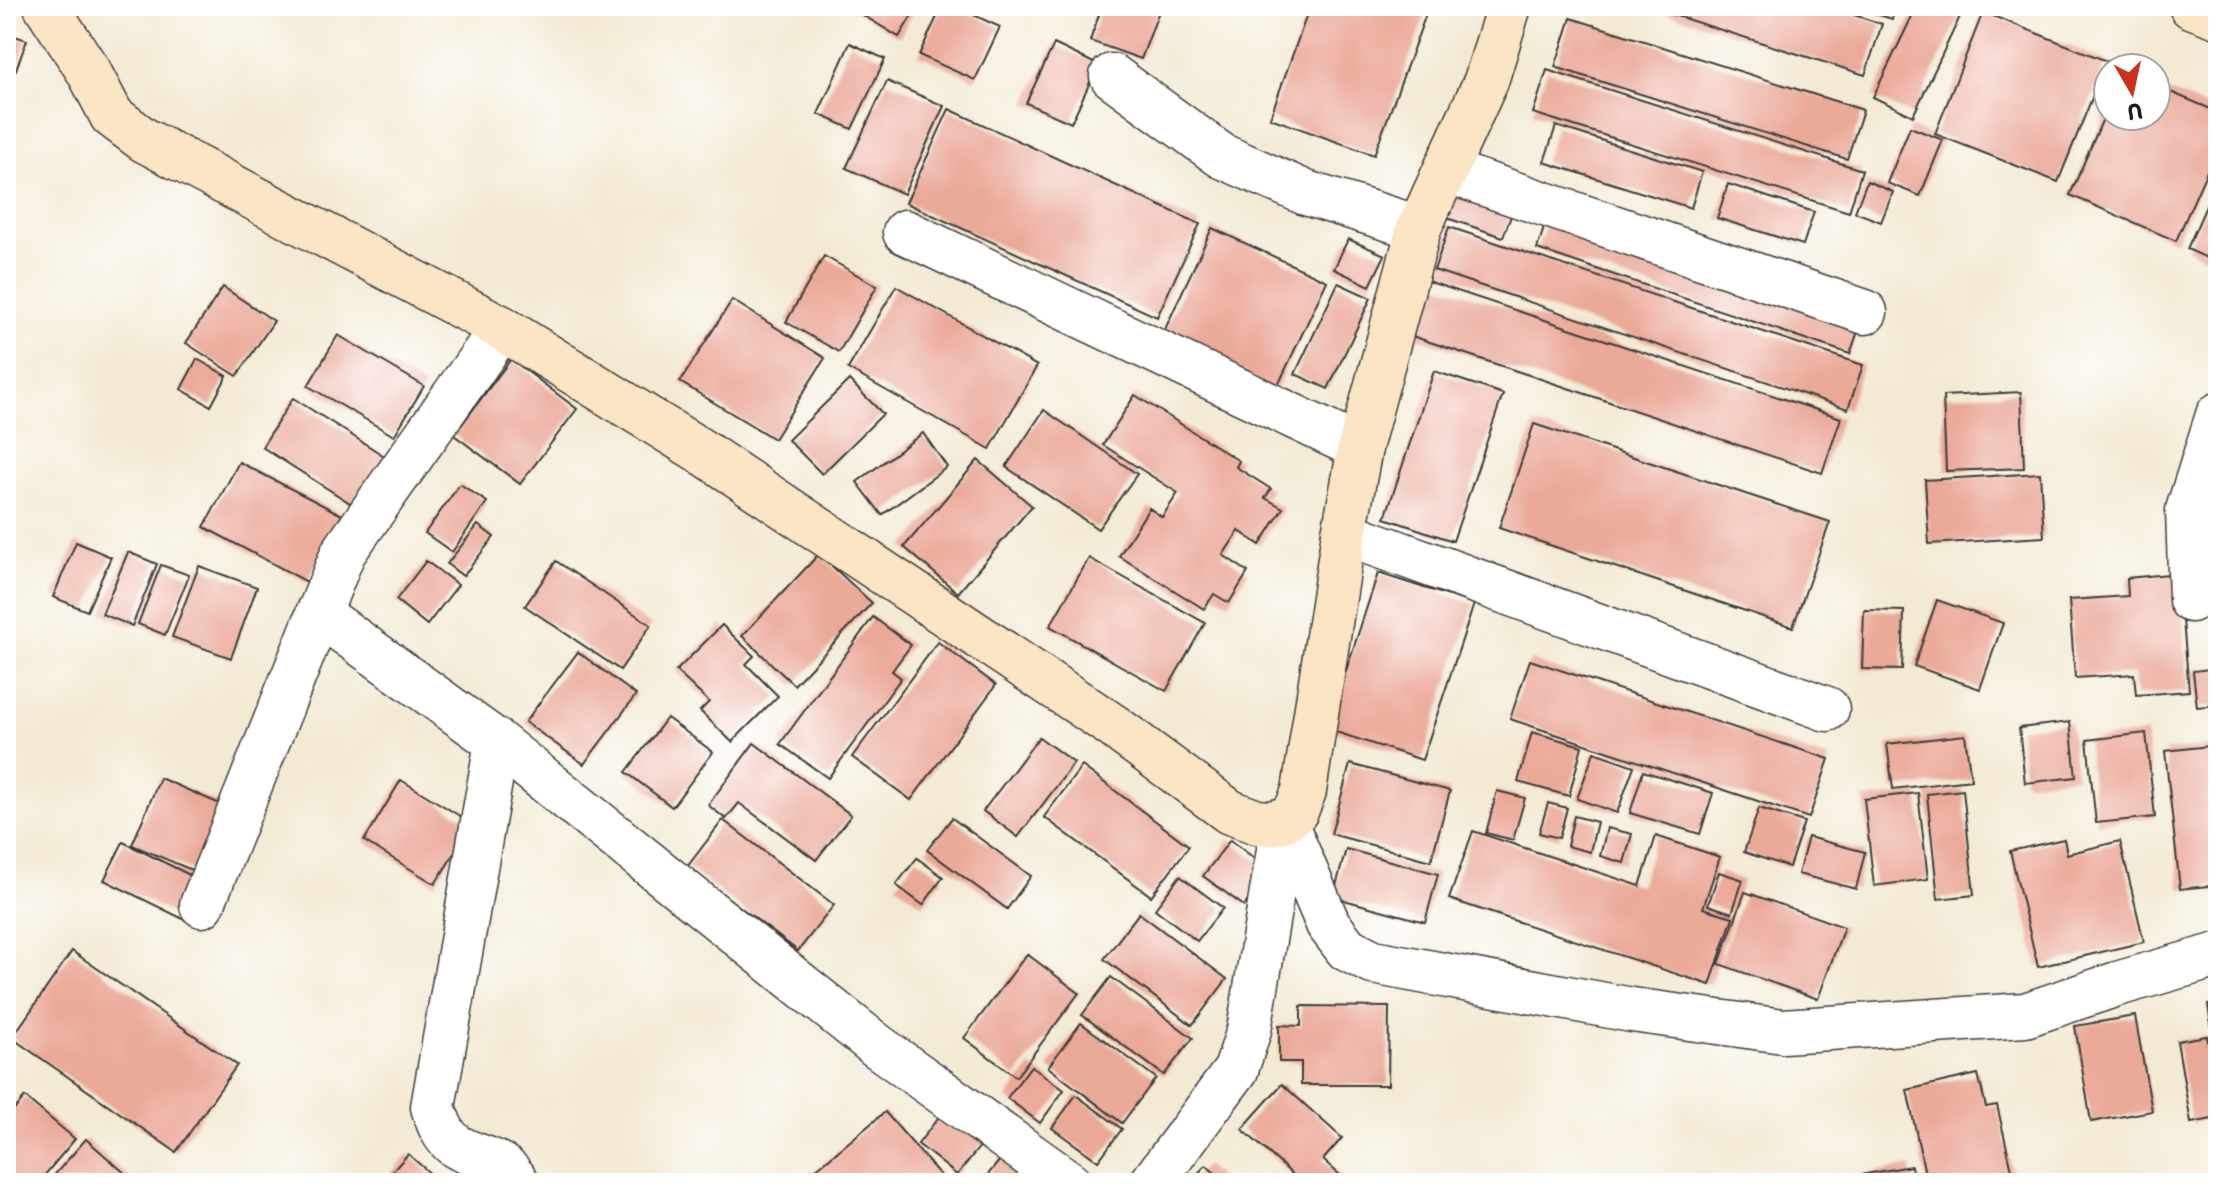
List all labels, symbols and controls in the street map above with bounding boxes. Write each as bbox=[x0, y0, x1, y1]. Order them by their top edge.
north arrow bbox=[2092, 52, 2172, 132]
text: U bbox=[2125, 96, 2145, 127]

